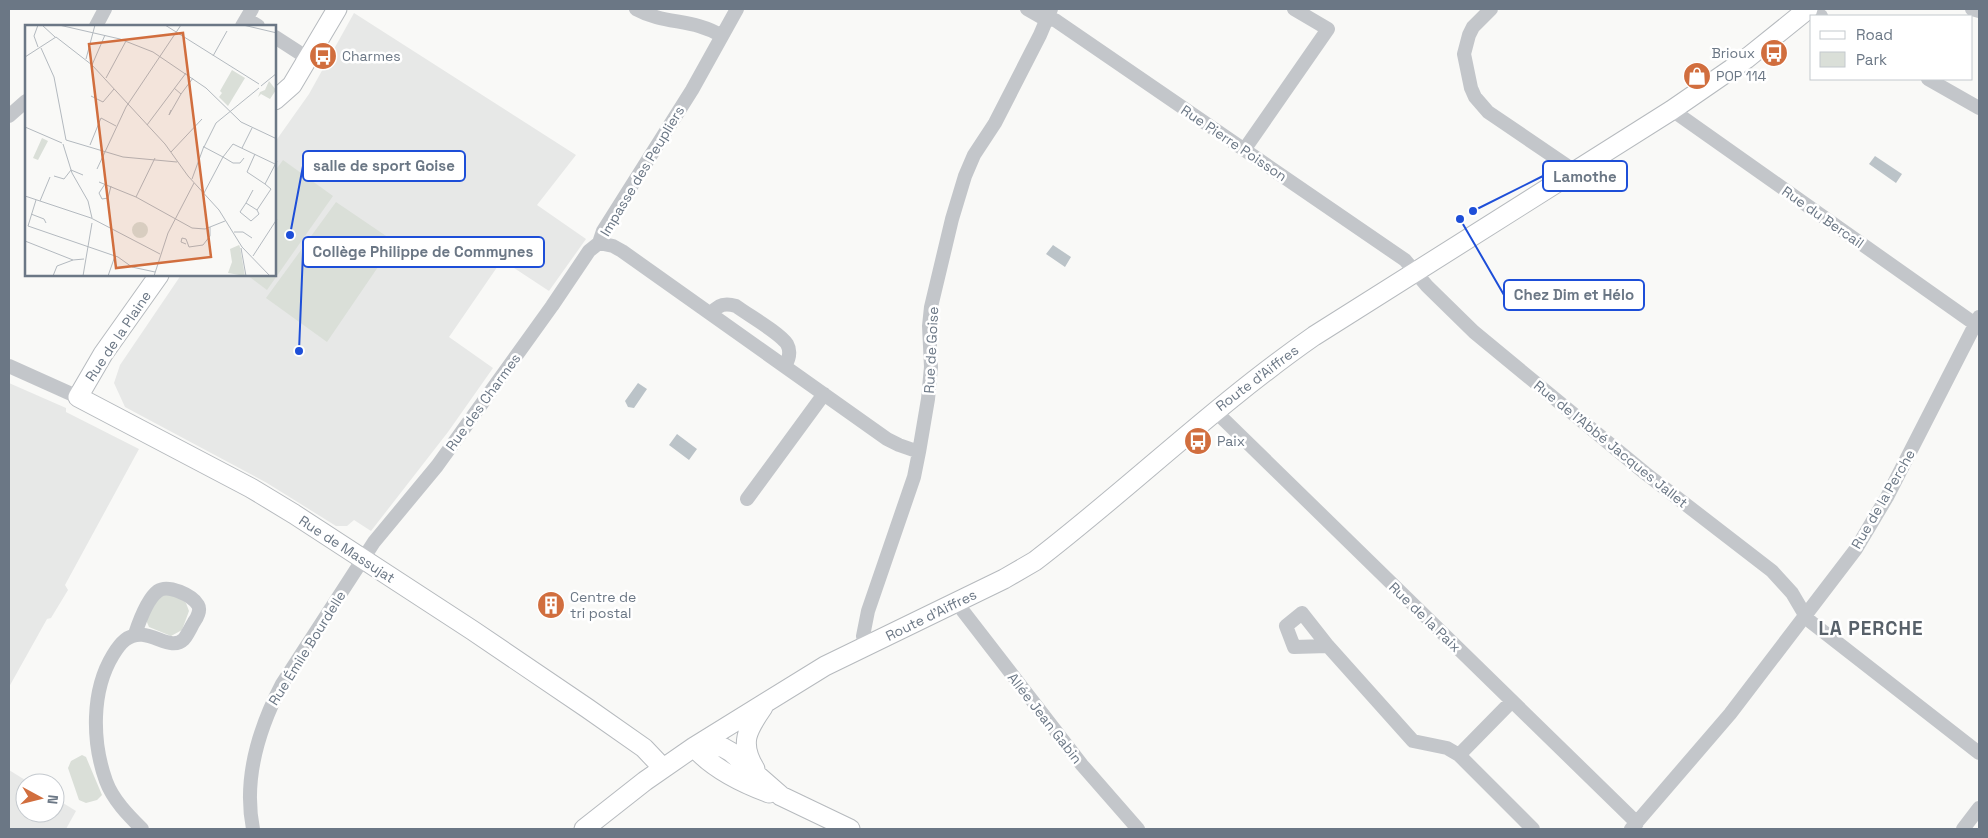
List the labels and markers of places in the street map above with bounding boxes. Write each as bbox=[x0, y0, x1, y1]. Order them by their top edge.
bus stop icon: Brioux bbox=[1759, 38, 1789, 68]
bus stop icon: Charmes bbox=[308, 41, 338, 71]
place label: Brioux bbox=[1712, 44, 1755, 62]
place label: Charmes bbox=[342, 47, 401, 65]
shop icon: POP 114 bbox=[1682, 61, 1712, 91]
place label: POP 114 bbox=[1716, 67, 1766, 85]
callout: salle de sport Goise bbox=[303, 151, 465, 181]
callout: Lamothe bbox=[1543, 161, 1627, 191]
callout: Collège Philippe de Commynes bbox=[303, 237, 544, 267]
callout: Chez Dim et Hélo bbox=[1504, 280, 1644, 310]
bus stop icon: Paix bbox=[1183, 426, 1213, 456]
place label: Paix bbox=[1217, 432, 1245, 450]
place label: Centre de tri postal bbox=[570, 588, 636, 622]
building icon: Centre de tri postal bbox=[536, 590, 566, 620]

